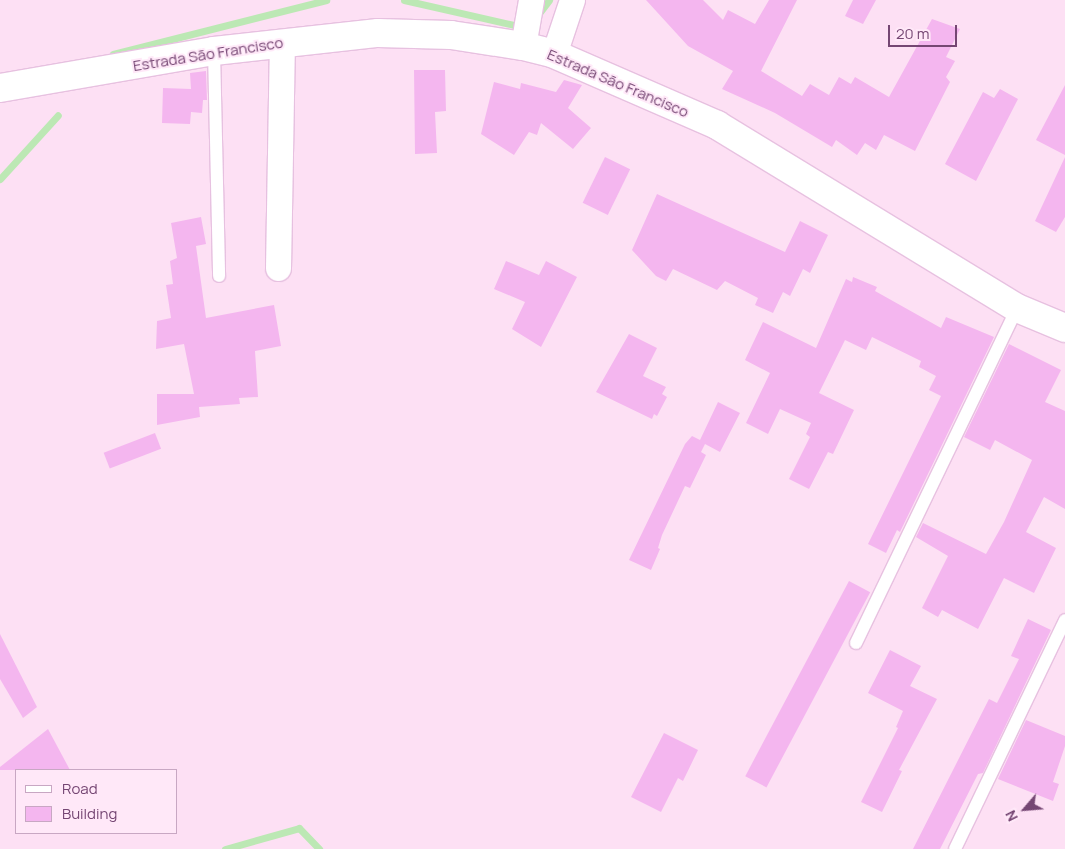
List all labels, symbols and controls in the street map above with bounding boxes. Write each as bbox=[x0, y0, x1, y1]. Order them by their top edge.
scale bar bbox=[890, 15, 959, 47]
text: 20 m bbox=[896, 23, 929, 44]
street label: Estrada São Francisco bbox=[132, 33, 284, 75]
street label: Estrada São Francisco bbox=[545, 45, 691, 121]
legend bbox=[15, 769, 178, 834]
text: Road bbox=[62, 778, 98, 799]
north arrow bbox=[1000, 784, 1050, 834]
text: Building bbox=[62, 803, 117, 824]
text: N bbox=[1000, 807, 1022, 825]

